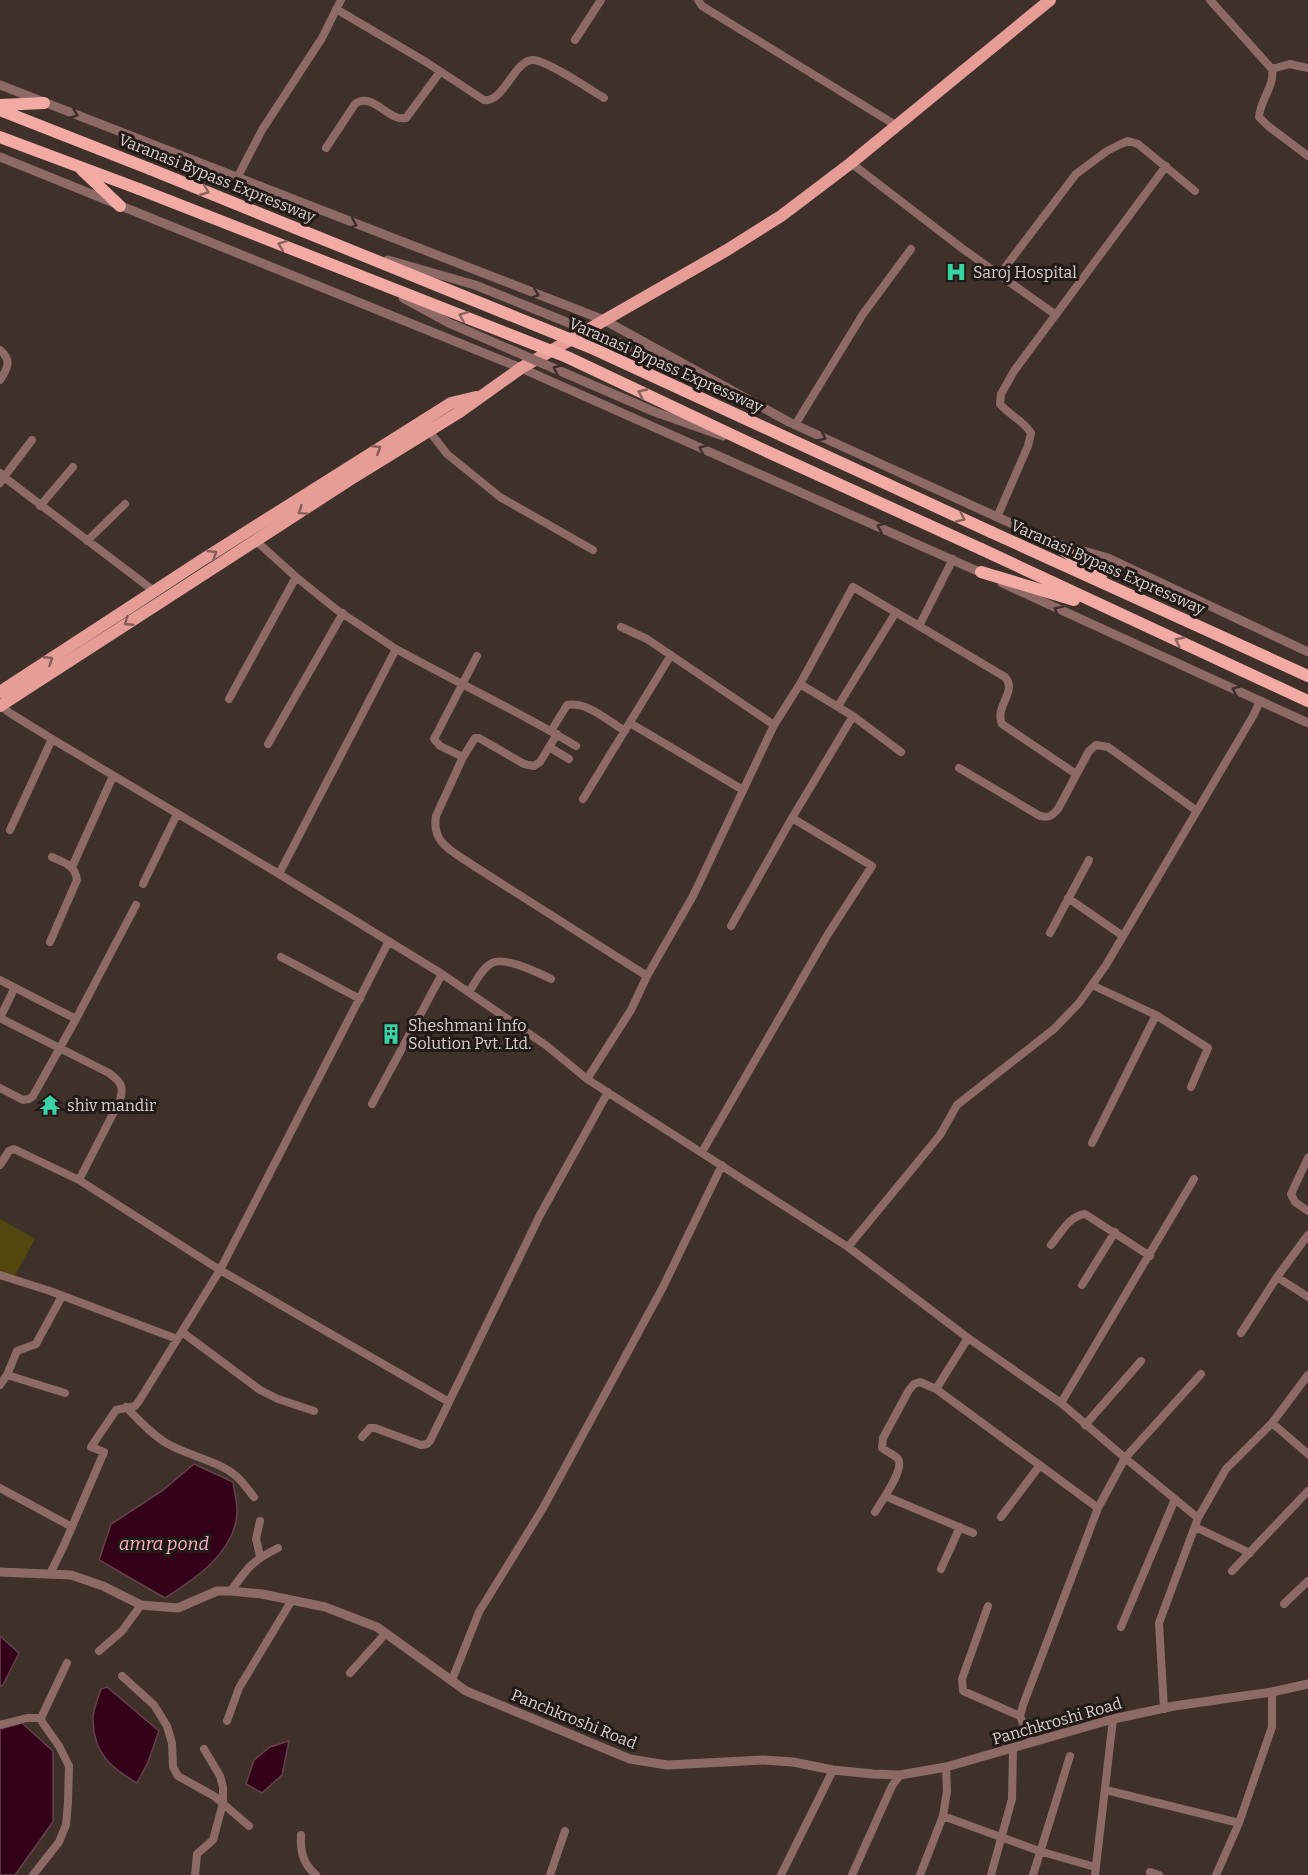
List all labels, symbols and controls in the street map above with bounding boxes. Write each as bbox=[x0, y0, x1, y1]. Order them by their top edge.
one-way arrow bbox=[68, 107, 79, 119]
street label: Varanasi Bypass Expressway bbox=[116, 130, 319, 226]
one-way arrow bbox=[199, 183, 209, 196]
one-way arrow bbox=[347, 217, 358, 229]
one-way arrow bbox=[277, 240, 288, 252]
hospital icon: Saroj Hospital bbox=[944, 260, 968, 284]
place label: Saroj Hospital bbox=[973, 263, 1077, 282]
one-way arrow bbox=[530, 286, 540, 299]
one-way arrow bbox=[458, 311, 469, 323]
street label: Varanasi Bypass Expressway bbox=[566, 313, 767, 417]
one-way arrow bbox=[552, 364, 563, 376]
one-way arrow bbox=[638, 388, 649, 400]
one-way arrow bbox=[815, 430, 826, 442]
one-way arrow bbox=[698, 444, 709, 456]
one-way arrow bbox=[371, 445, 381, 457]
one-way arrow bbox=[298, 504, 309, 515]
one-way arrow bbox=[955, 511, 966, 523]
street label: Varanasi Bypass Expressway bbox=[1008, 515, 1209, 619]
one-way arrow bbox=[877, 523, 888, 535]
one-way arrow bbox=[207, 549, 217, 561]
one-way arrow bbox=[1053, 605, 1064, 617]
one-way arrow bbox=[124, 615, 135, 626]
one-way arrow bbox=[1174, 637, 1185, 649]
one-way arrow bbox=[43, 655, 53, 667]
one-way arrow bbox=[1231, 685, 1242, 697]
place label: Sheshmani Info Solution Pvt. Ltd. bbox=[408, 1016, 531, 1053]
building icon: Sheshmani Info Solution Pvt. Ltd. bbox=[379, 1022, 403, 1046]
temple icon: shiv mandir bbox=[38, 1093, 62, 1117]
place label: shiv mandir bbox=[67, 1096, 156, 1115]
water label: amra pond bbox=[119, 1533, 209, 1555]
street label: Panchkroshi Road bbox=[508, 1685, 640, 1753]
street label: Panchkroshi Road bbox=[990, 1693, 1124, 1749]

